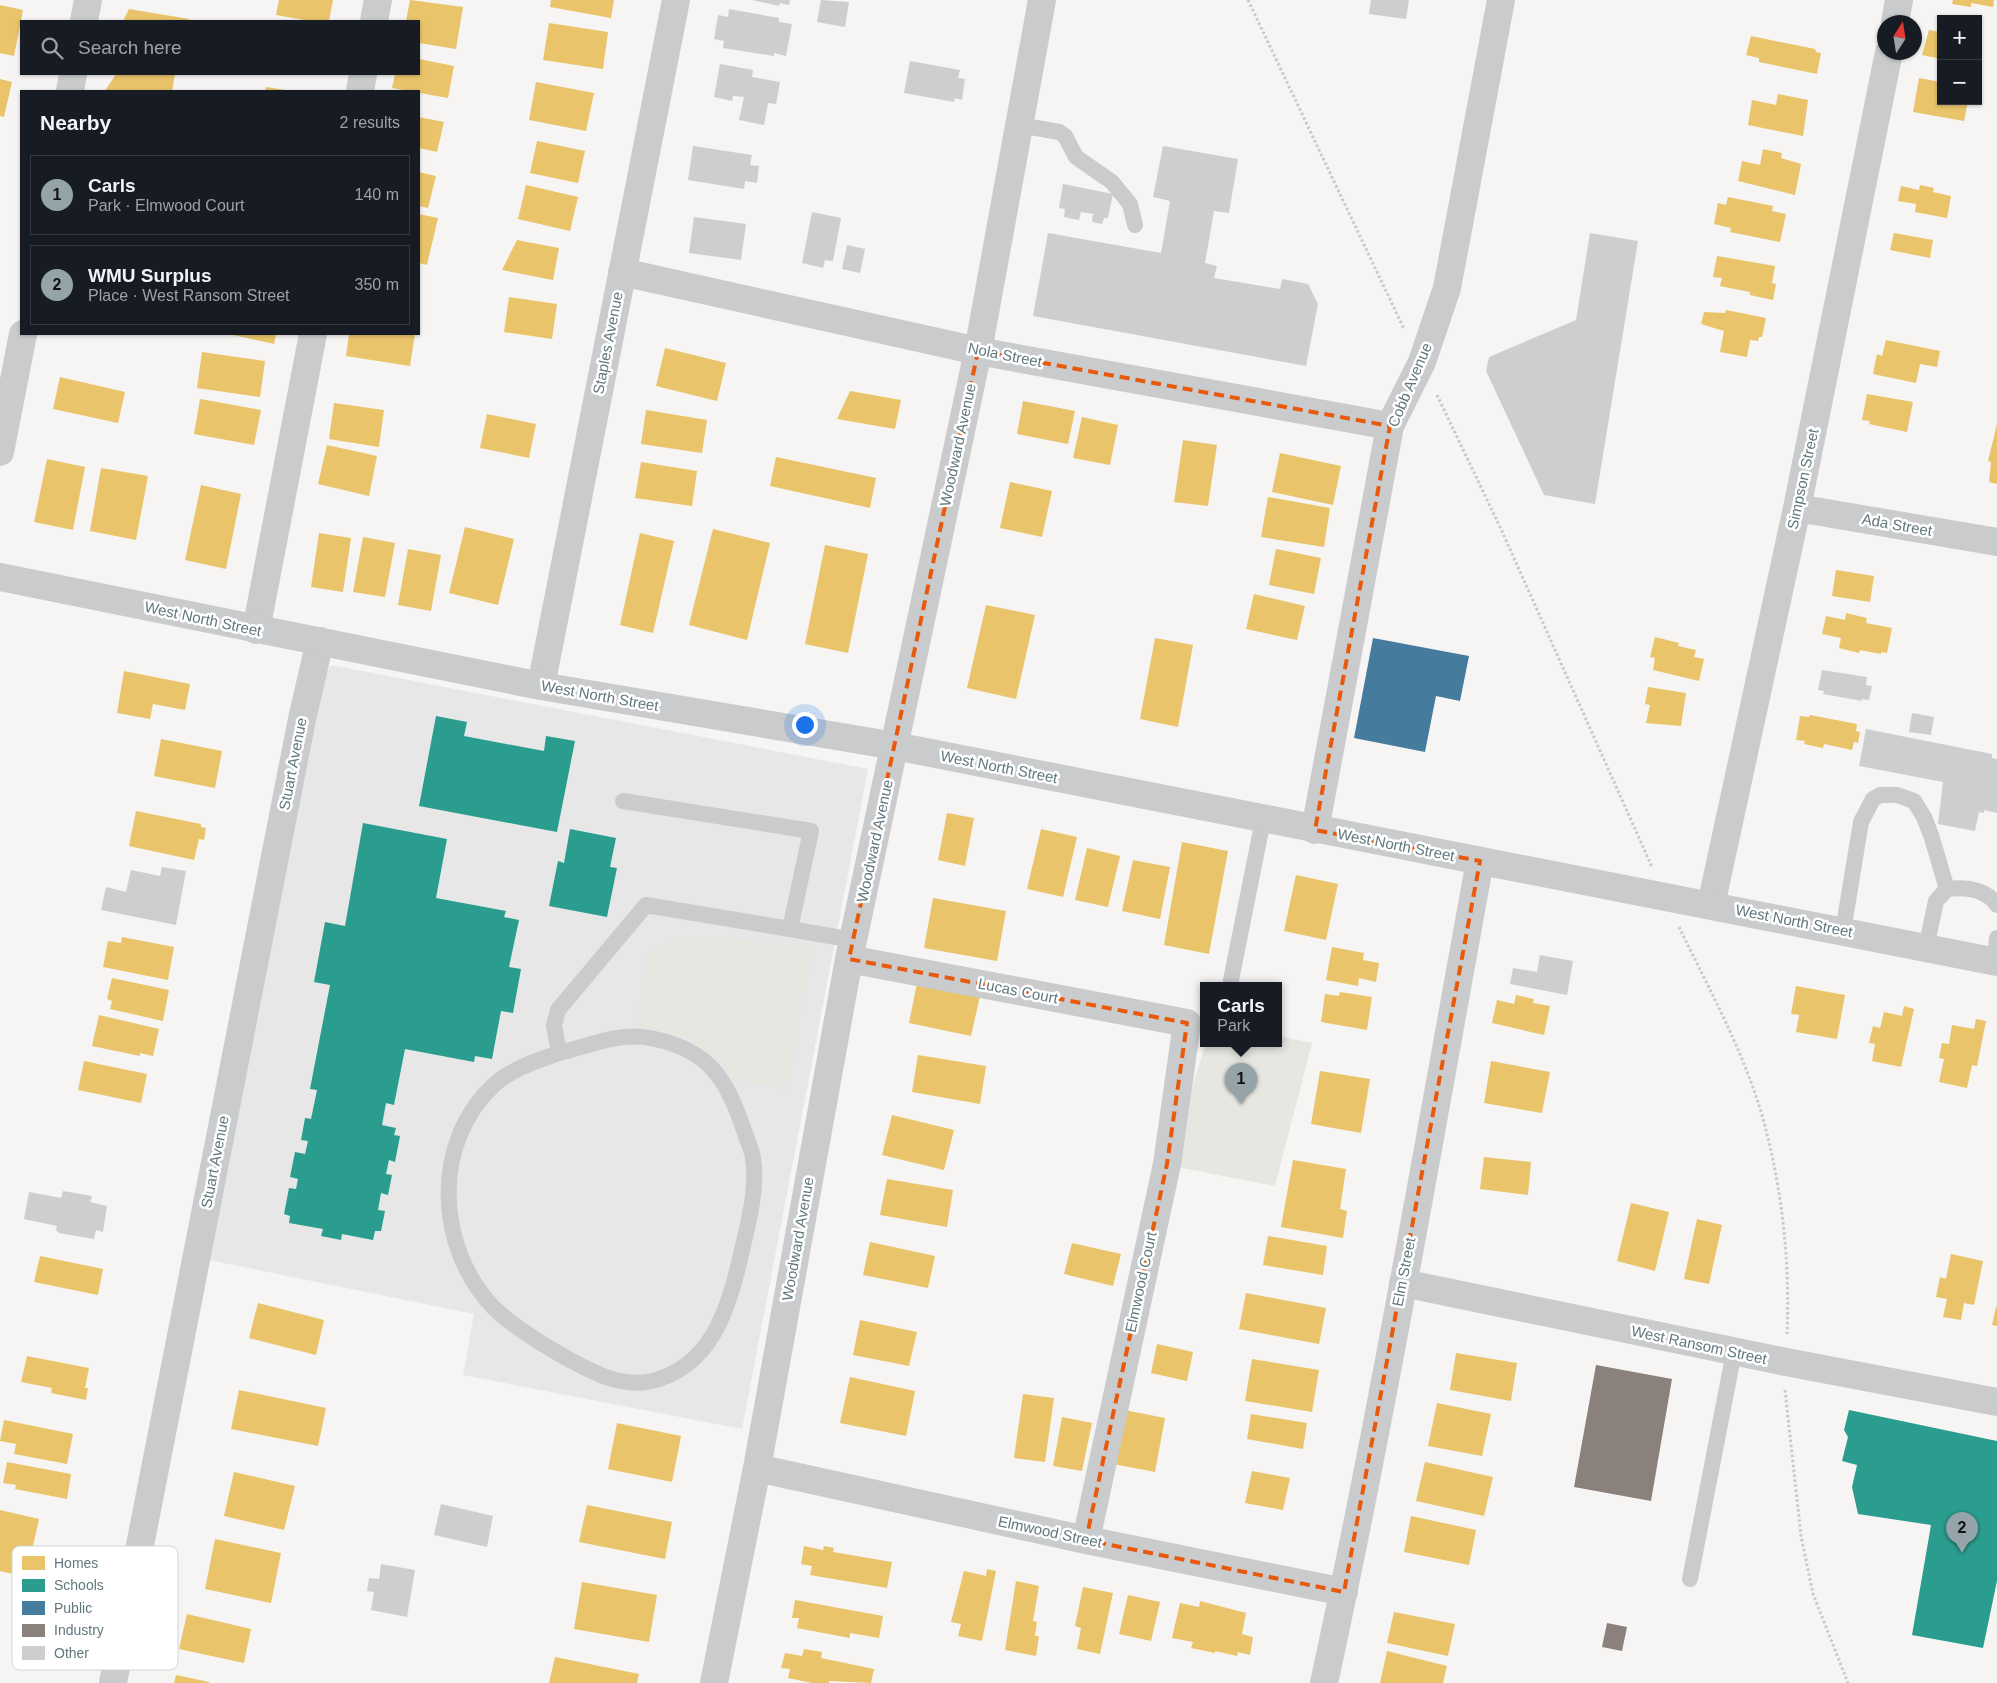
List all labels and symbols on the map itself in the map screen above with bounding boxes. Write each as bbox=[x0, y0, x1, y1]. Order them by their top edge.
north arrow bbox=[1877, 15, 1922, 60]
street label: Staples Avenue bbox=[589, 290, 626, 396]
street label: Nola Street bbox=[967, 339, 1044, 370]
street label: Cobb Avenue bbox=[1384, 340, 1435, 429]
street label: Woodward Avenue bbox=[936, 382, 979, 508]
street label: Simpson Street bbox=[1784, 426, 1822, 531]
street label: Ada Street bbox=[1861, 510, 1934, 539]
street label: West North Street bbox=[143, 598, 264, 639]
street label: West North Street bbox=[540, 677, 661, 714]
your location bbox=[792, 712, 818, 738]
street label: Stuart Avenue bbox=[275, 716, 310, 812]
street label: West North Street bbox=[939, 747, 1060, 786]
street label: Woodward Avenue bbox=[853, 778, 896, 904]
street label: West North Street bbox=[1336, 825, 1457, 864]
street label: West North Street bbox=[1734, 901, 1855, 940]
street label: Lucas Court bbox=[977, 974, 1060, 1007]
pin: 1 bbox=[1225, 1063, 1257, 1104]
street label: Stuart Avenue bbox=[197, 1114, 232, 1210]
street label: Woodward Avenue bbox=[778, 1176, 817, 1302]
street label: Elmwood Court bbox=[1122, 1229, 1160, 1334]
street label: Elm Street bbox=[1388, 1235, 1419, 1308]
street label: West Ransom Street bbox=[1630, 1322, 1769, 1367]
street label: Elmwood Street bbox=[997, 1512, 1104, 1551]
pin: 2 bbox=[1946, 1512, 1978, 1553]
legend bbox=[12, 1546, 178, 1670]
text: Homes bbox=[54, 1555, 98, 1571]
text: Schools bbox=[54, 1577, 104, 1593]
text: Public bbox=[54, 1600, 92, 1616]
text: Industry bbox=[54, 1622, 104, 1638]
text: Other bbox=[54, 1645, 89, 1661]

